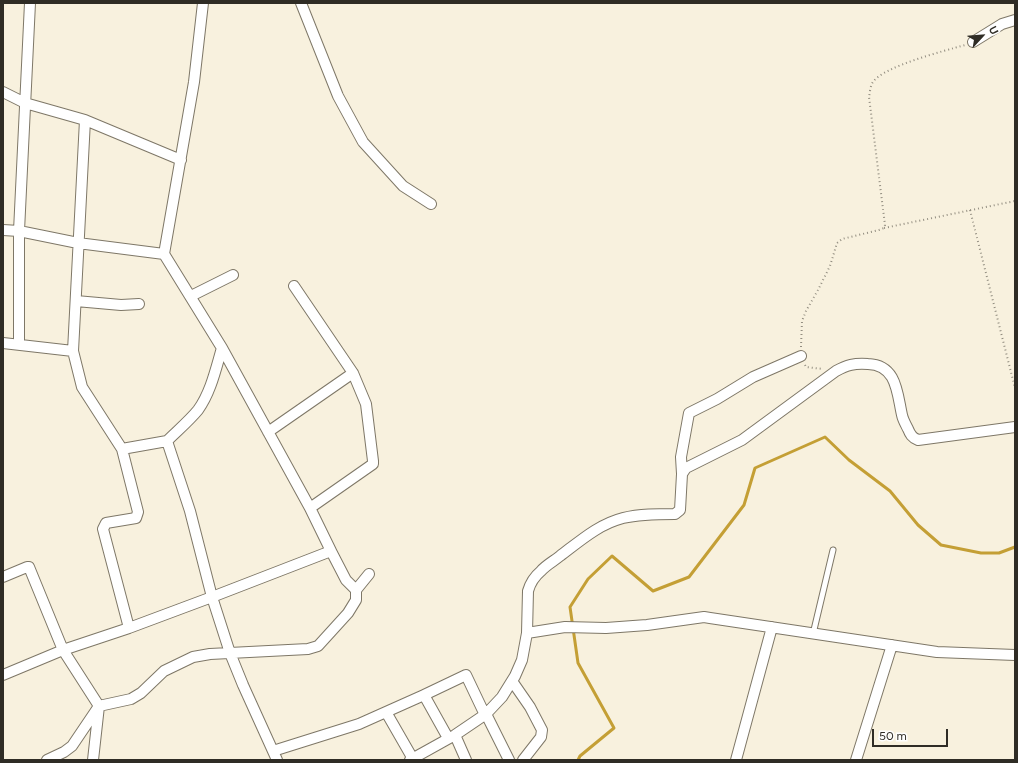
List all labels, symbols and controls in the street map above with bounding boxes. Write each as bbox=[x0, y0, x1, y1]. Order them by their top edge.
north arrow bbox=[962, 16, 1002, 56]
text: U bbox=[986, 24, 1001, 37]
scale bar bbox=[874, 721, 950, 747]
text: 50 m bbox=[879, 729, 907, 743]

